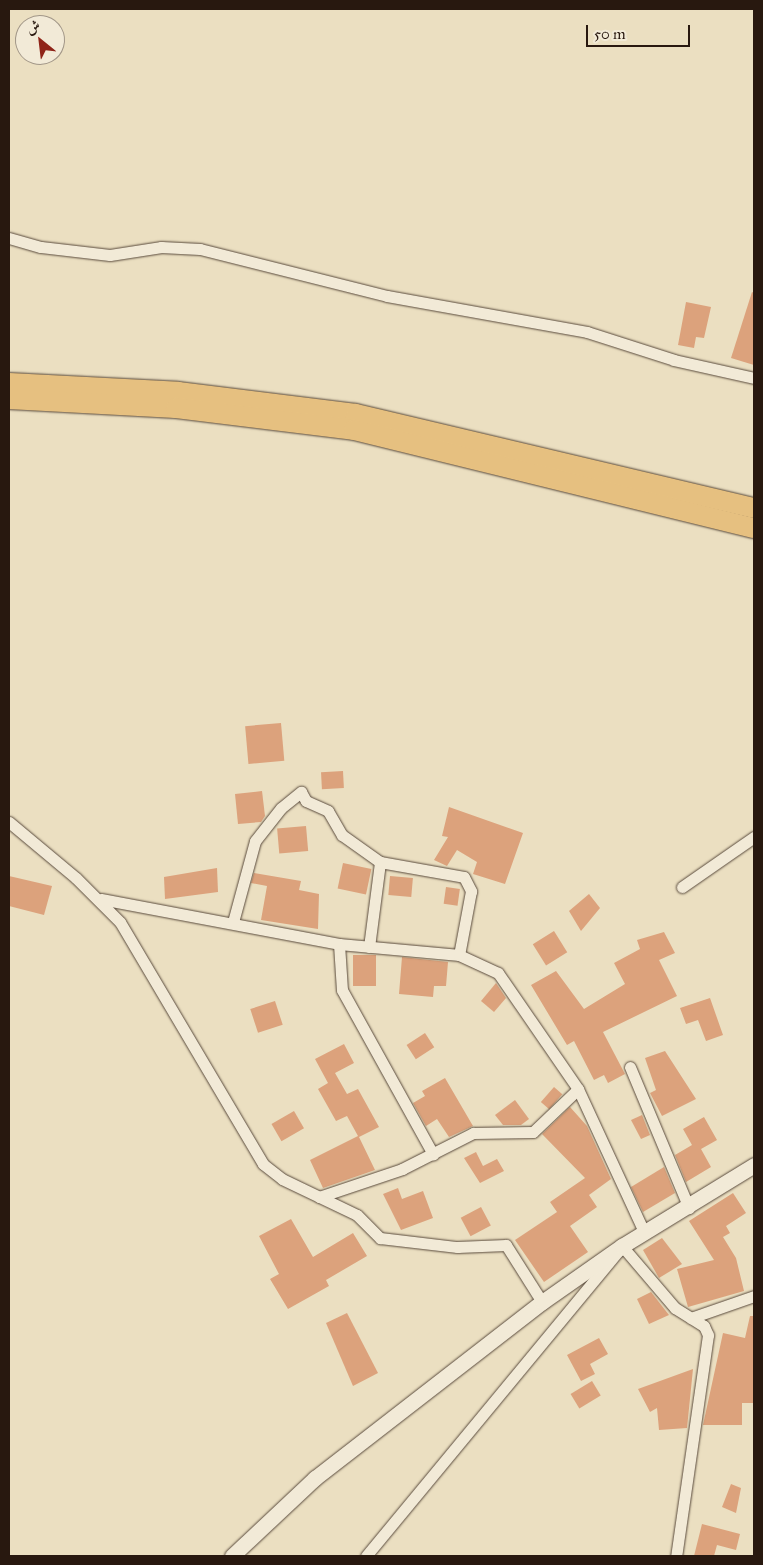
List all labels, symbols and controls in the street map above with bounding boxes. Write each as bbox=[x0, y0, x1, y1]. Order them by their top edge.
north arrow bbox=[15, 15, 65, 65]
scale bar bbox=[588, 15, 692, 47]
text: ش bbox=[23, 17, 43, 38]
text: 50 m bbox=[594, 25, 626, 43]

